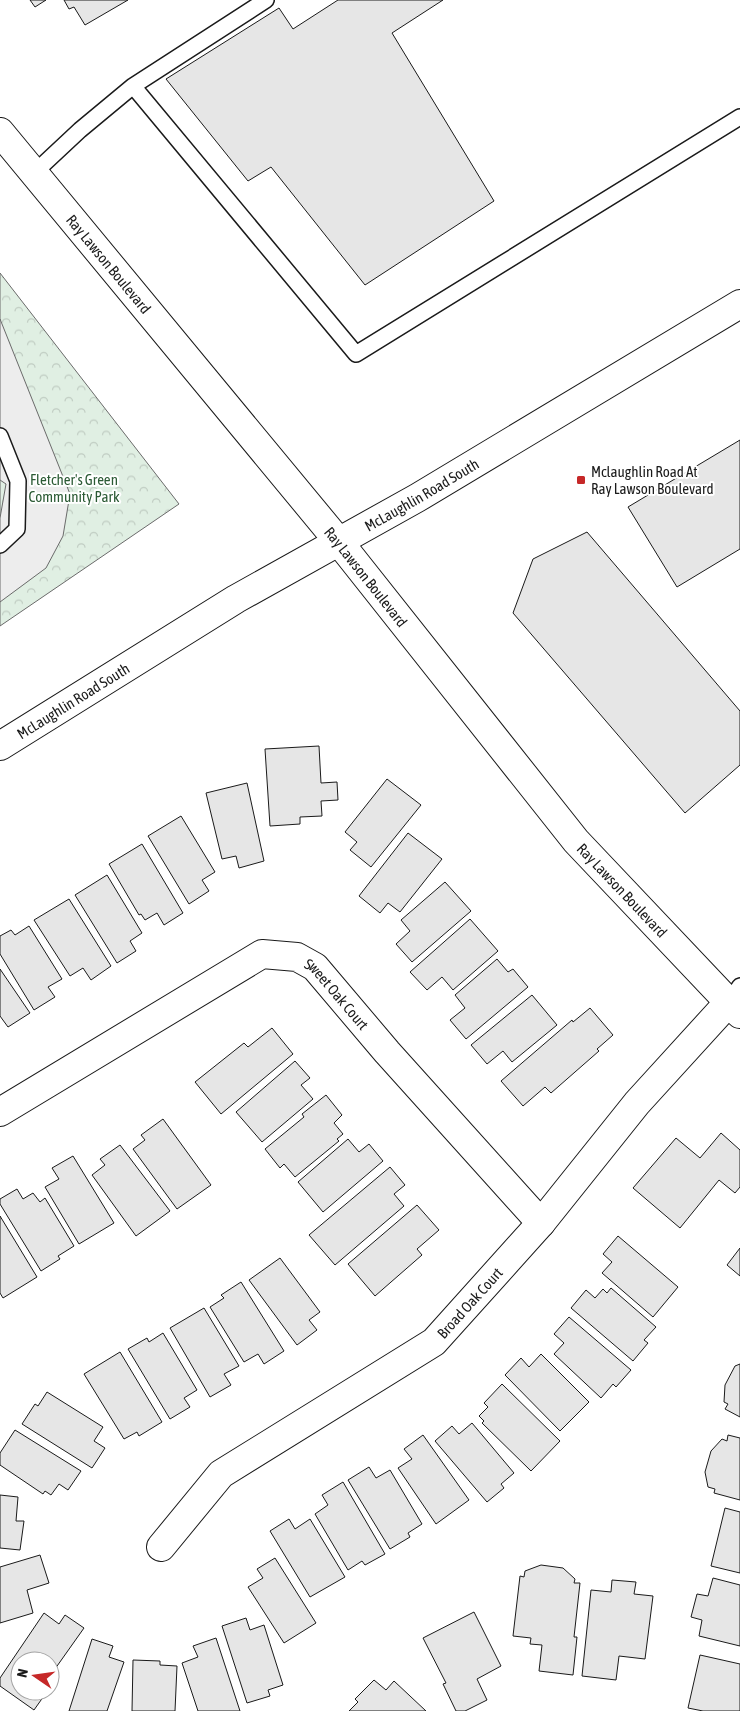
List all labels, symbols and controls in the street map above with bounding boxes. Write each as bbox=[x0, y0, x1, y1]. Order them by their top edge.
street label: Ray Lawson Boulevard bbox=[63, 211, 155, 316]
street label: McLaughlin Road South bbox=[361, 455, 482, 534]
place label: Mclaughlin Road At Ray Lawson Boulevard bbox=[591, 463, 714, 497]
park label: Fletcher's Green Community Park bbox=[29, 471, 120, 505]
marker: Mclaughlin Road At Ray Lawson Boulevard bbox=[575, 474, 587, 486]
street label: Ray Lawson Boulevard bbox=[321, 523, 411, 630]
street label: McLaughlin Road South bbox=[14, 659, 132, 742]
street label: Ray Lawson Boulevard bbox=[574, 840, 671, 940]
street label: Sweet Oak Court bbox=[302, 955, 372, 1033]
street label: Broad Oak Court bbox=[433, 1264, 505, 1341]
north arrow bbox=[10, 1651, 60, 1701]
text: N bbox=[14, 1667, 31, 1679]

